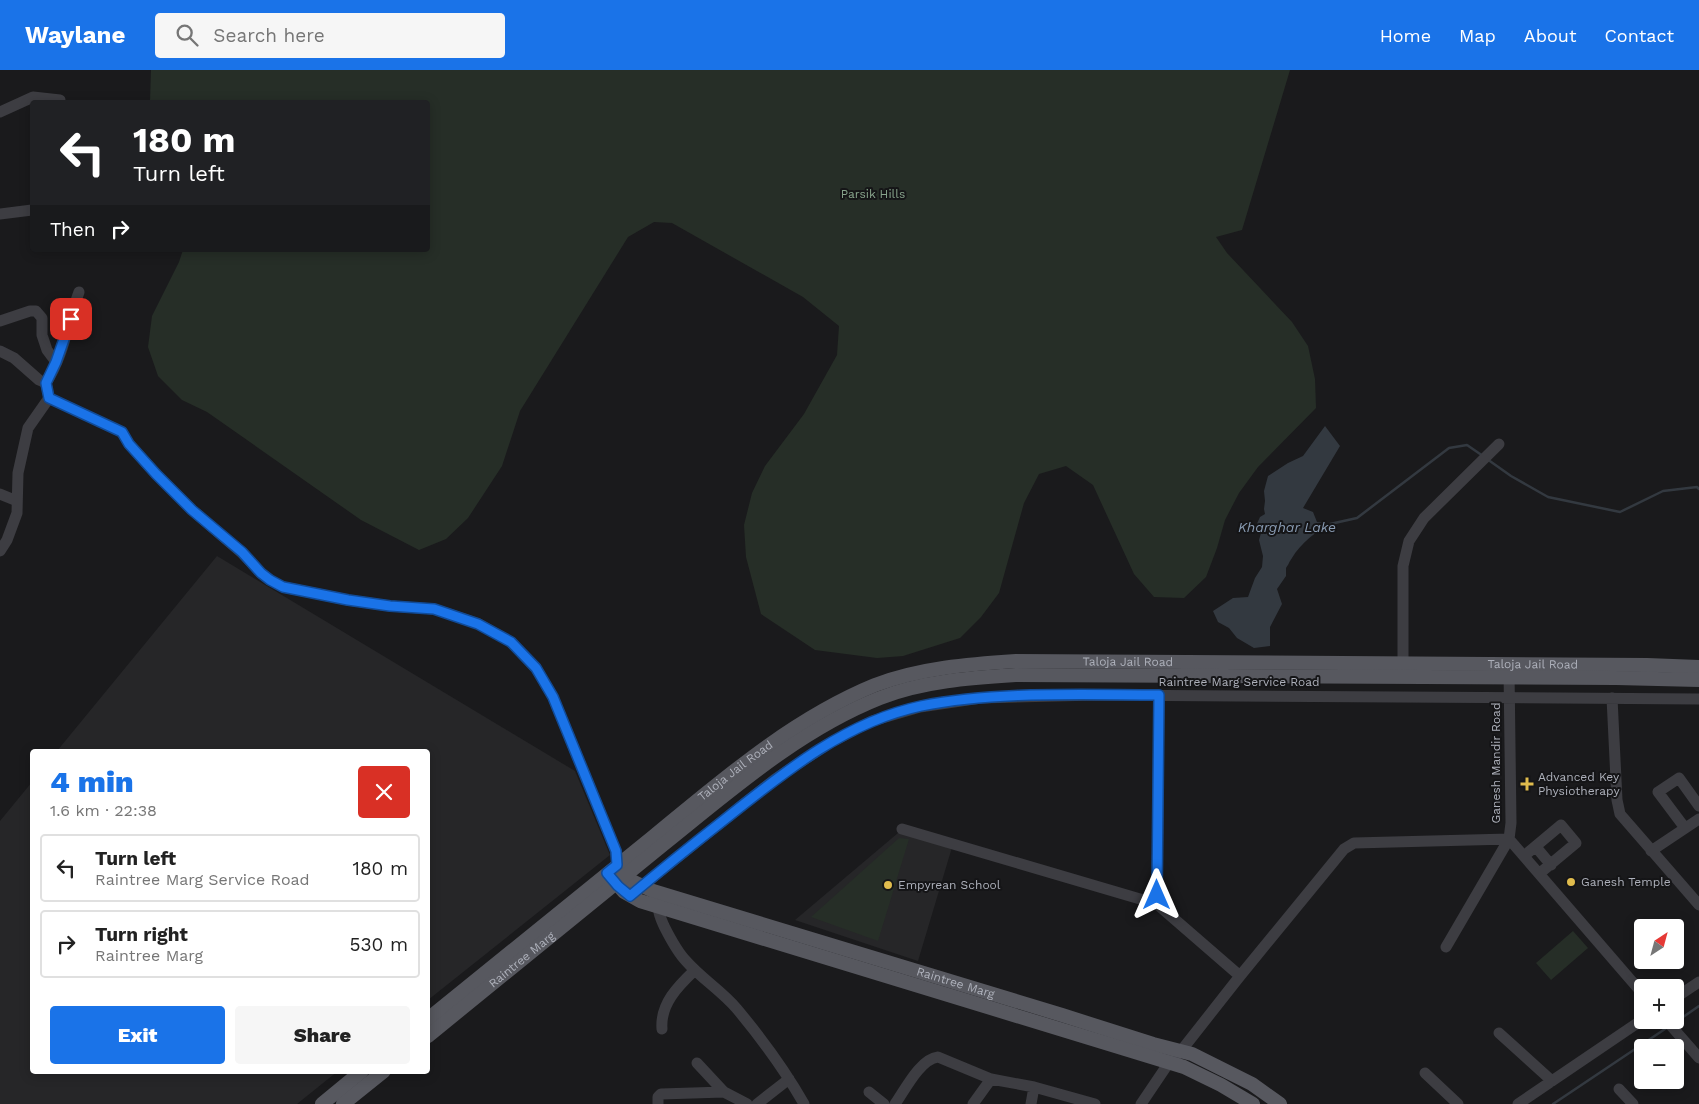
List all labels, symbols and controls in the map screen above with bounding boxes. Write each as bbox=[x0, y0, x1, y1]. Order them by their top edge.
search box bbox=[155, 13, 505, 58]
text: Waylane bbox=[25, 21, 125, 49]
icon: search bbox=[173, 21, 201, 49]
text: Search here bbox=[213, 24, 325, 47]
text: Home bbox=[1380, 25, 1431, 46]
text: Map bbox=[1459, 25, 1496, 46]
text: About bbox=[1524, 25, 1576, 46]
text: Contact bbox=[1604, 25, 1674, 46]
text: 180 m bbox=[133, 119, 236, 161]
icon: left bbox=[50, 120, 115, 185]
text: Turn left bbox=[133, 161, 225, 186]
park label: Parsik Hills bbox=[841, 187, 905, 201]
icon: right bbox=[106, 215, 134, 243]
text: Then bbox=[50, 218, 96, 241]
pin bbox=[50, 298, 92, 340]
icon: arrive bbox=[57, 305, 85, 333]
water label: Kharghar Lake bbox=[1238, 519, 1336, 535]
street label: Taloja Jail Road bbox=[1083, 654, 1173, 669]
street label: Taloja Jail Road bbox=[1488, 657, 1578, 672]
street label: Raintree Marg Service Road bbox=[1159, 675, 1320, 689]
street label: Ganesh Mandir Road bbox=[1489, 703, 1503, 823]
street label: Taloja Jail Road bbox=[695, 738, 775, 804]
text: 4 min bbox=[50, 764, 134, 799]
button: close bbox=[358, 766, 410, 818]
place label: Advanced Key Physiotherapy bbox=[1538, 770, 1620, 798]
marker: Advanced Key Physiotherapy bbox=[1520, 777, 1534, 791]
text: 1.6 km · 22:38 bbox=[50, 801, 157, 820]
text: Turn left bbox=[95, 847, 176, 870]
icon: left bbox=[52, 854, 80, 882]
text: 180 m bbox=[352, 857, 408, 880]
position arrow bbox=[1130, 868, 1182, 920]
text: Raintree Marg Service Road bbox=[95, 870, 310, 889]
place label: Ganesh Temple bbox=[1581, 875, 1671, 889]
marker: Ganesh Temple bbox=[1565, 876, 1577, 888]
place label: Empyrean School bbox=[898, 878, 1001, 892]
marker: Empyrean School bbox=[882, 879, 894, 891]
north arrow bbox=[1634, 919, 1684, 969]
map controls bbox=[1634, 919, 1684, 1089]
text: Turn right bbox=[95, 923, 188, 946]
street label: Raintree Marg bbox=[486, 928, 558, 991]
icon: right bbox=[52, 930, 80, 958]
text: 530 m bbox=[349, 933, 408, 956]
text: Raintree Marg bbox=[95, 946, 203, 965]
street label: Raintree Marg bbox=[915, 964, 997, 1001]
button: + bbox=[1634, 979, 1684, 1029]
button: Exit bbox=[50, 1006, 225, 1064]
button: Share bbox=[235, 1006, 410, 1064]
button: − bbox=[1634, 1039, 1684, 1089]

